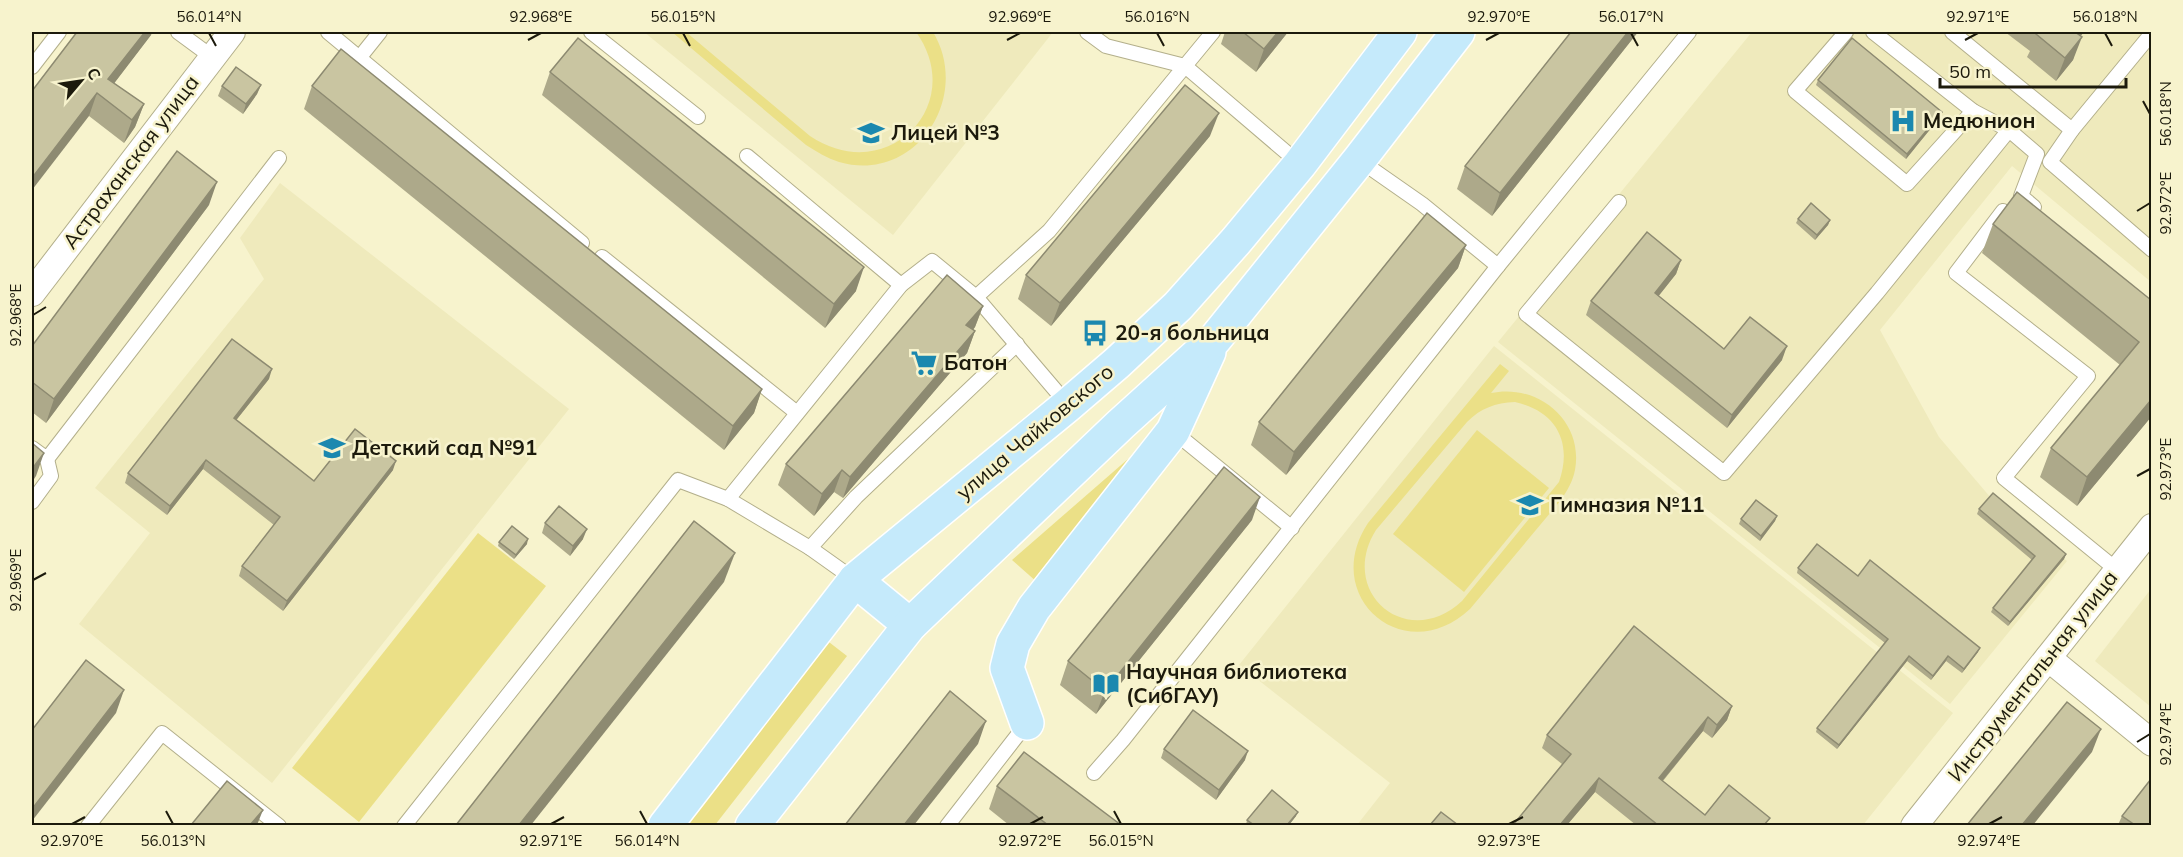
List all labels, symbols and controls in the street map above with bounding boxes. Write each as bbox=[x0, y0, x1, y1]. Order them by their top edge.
text: 56.014°N bbox=[176, 7, 242, 26]
text: 92.968°E bbox=[510, 7, 573, 26]
text: 56.015°N bbox=[650, 7, 716, 26]
text: 92.969°E bbox=[989, 7, 1052, 26]
text: 56.016°N bbox=[1124, 7, 1190, 26]
text: 92.970°E bbox=[1468, 7, 1531, 26]
text: 56.017°N bbox=[1598, 7, 1664, 26]
text: 92.971°E bbox=[1947, 7, 2010, 26]
text: 56.018°N bbox=[2072, 7, 2138, 26]
north arrow bbox=[51, 51, 111, 111]
scale bar bbox=[1940, 51, 2126, 89]
text: 50 m bbox=[1949, 60, 1991, 83]
text: С bbox=[83, 64, 106, 83]
street label: Астраханская улица bbox=[56, 69, 204, 253]
text: 56.018°N bbox=[2156, 81, 2175, 147]
hospital icon: Медюнион bbox=[1888, 106, 1918, 136]
place label: Медюнион bbox=[1923, 107, 2035, 133]
school or university icon: Лицей №3 bbox=[856, 118, 886, 148]
place label: Лицей №3 bbox=[891, 119, 1000, 145]
text: 92.972°E bbox=[2156, 171, 2175, 234]
text: 92.968°E bbox=[6, 283, 25, 346]
bus stop icon: 20-я больница bbox=[1080, 318, 1110, 348]
place label: 20-я больница bbox=[1115, 319, 1270, 345]
supermarket icon: Батон bbox=[909, 348, 939, 378]
place label: Батон bbox=[944, 349, 1008, 375]
street label: улица Чайковского bbox=[950, 358, 1118, 505]
school or university icon: Детский сад №91 bbox=[317, 433, 347, 463]
place label: Детский сад №91 bbox=[352, 434, 537, 460]
text: 92.973°E bbox=[2156, 437, 2175, 500]
school or university icon: Гимназия №11 bbox=[1515, 490, 1545, 520]
place label: Гимназия №11 bbox=[1550, 491, 1705, 517]
text: 92.969°E bbox=[6, 548, 25, 611]
street label: Инструментальная улица bbox=[1942, 565, 2123, 786]
place label: Научная библиотека (СибГАУ) bbox=[1126, 658, 1347, 708]
library icon: Научная библиотека (СибГАУ) bbox=[1091, 669, 1121, 699]
text: 92.974°E bbox=[2156, 702, 2175, 765]
text: 92.970°E bbox=[41, 831, 104, 850]
text: 56.013°N bbox=[140, 831, 206, 850]
text: 92.971°E bbox=[520, 831, 583, 850]
text: 56.014°N bbox=[614, 831, 680, 850]
text: 92.972°E bbox=[999, 831, 1062, 850]
text: 56.015°N bbox=[1088, 831, 1154, 850]
text: 92.973°E bbox=[1478, 831, 1541, 850]
text: 92.974°E bbox=[1958, 831, 2021, 850]

